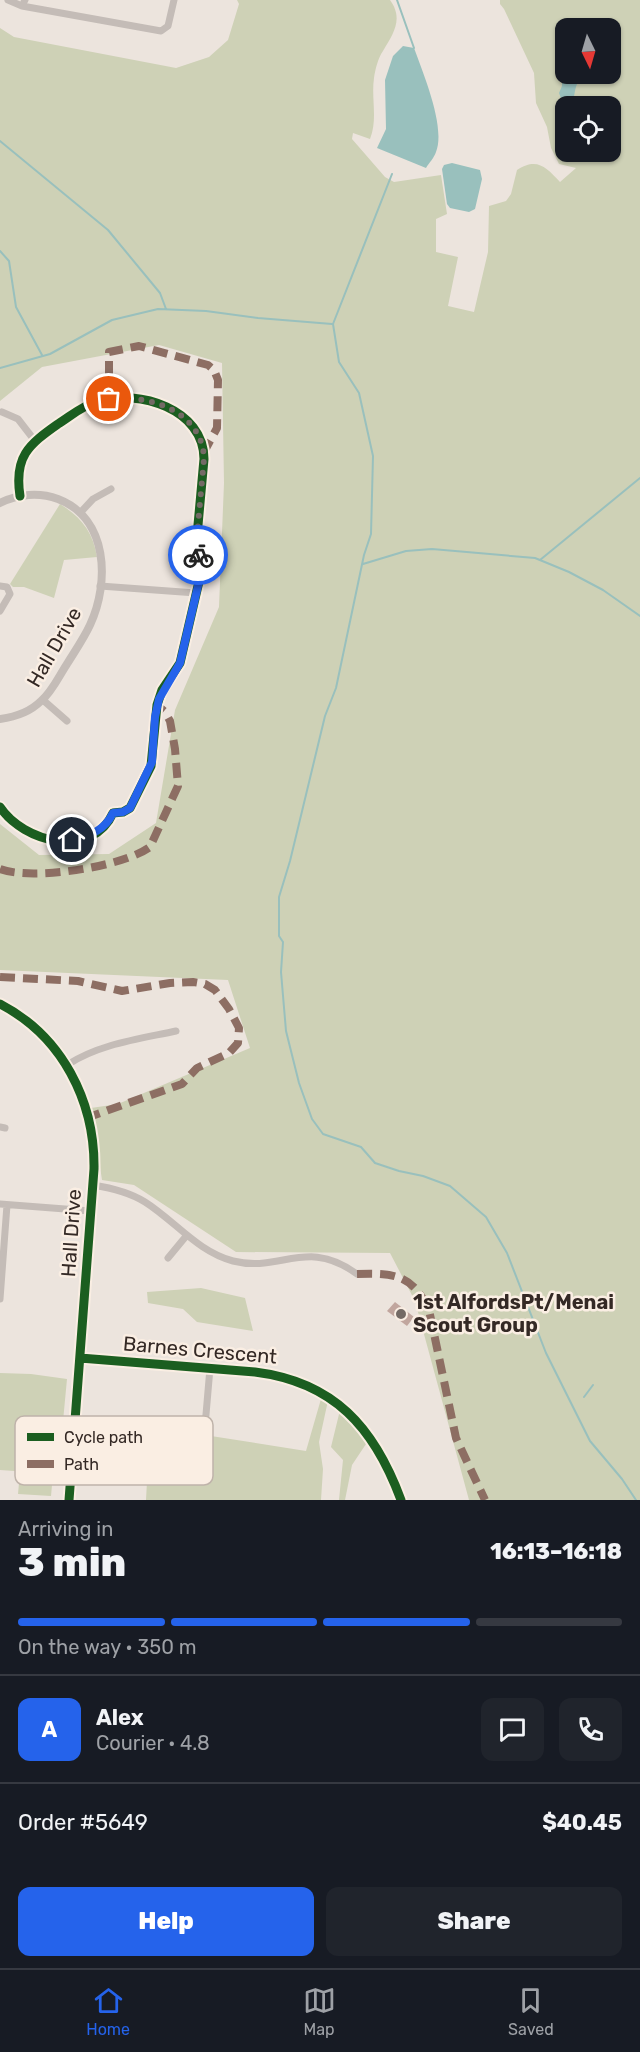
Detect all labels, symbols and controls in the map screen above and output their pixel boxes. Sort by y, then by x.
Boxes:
north arrow [555,18,621,84]
map controls [555,18,621,162]
button: locate [555,96,621,162]
pin [83,373,134,424]
icon: bag [92,382,125,415]
courier [168,525,228,585]
icon: bike [182,539,215,572]
street label: Hall Drive [22,603,86,691]
pin [46,814,97,865]
icon: home [55,823,88,856]
street label: Hall Drive [56,1188,86,1278]
place label: 1st AlfordsPt/Menai Scout Group [413,1290,614,1337]
marker: 1st AlfordsPt/Menai Scout Group [394,1307,408,1321]
street label: Barnes Crescent [122,1331,278,1369]
legend [15,1416,213,1485]
text: Cycle path [64,1428,143,1447]
text: Path [64,1455,99,1474]
text: Arriving in [18,1517,113,1541]
text: 16:13–16:18 [490,1538,622,1565]
text: 3 min [18,1540,126,1586]
text: On the way · 350 m [18,1635,197,1659]
button: chat [481,1698,544,1761]
button: phone [559,1698,622,1761]
text: Alex [96,1704,144,1731]
text: A [42,1716,57,1743]
text: Courier · 4.8 [96,1731,210,1755]
text: Order #5649 [18,1809,148,1836]
text: $40.45 [542,1809,622,1836]
button: Help [18,1887,314,1956]
button: Share [326,1887,622,1956]
tab: Home [86,1984,130,2039]
tab: Map [303,1984,336,2039]
tab: Saved [508,1984,554,2039]

